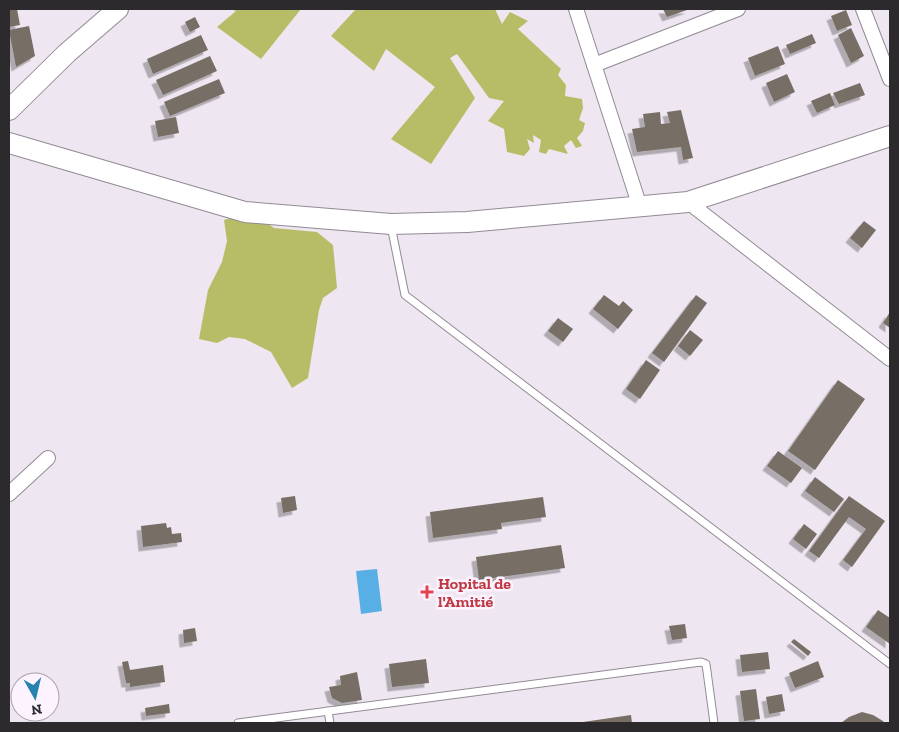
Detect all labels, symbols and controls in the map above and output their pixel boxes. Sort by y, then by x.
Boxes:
place label: Hopital de l'Amitié [438,574,511,611]
marker: Hopital de l'Amitié [420,585,434,599]
north arrow [10,672,60,722]
text: N [30,700,43,719]

